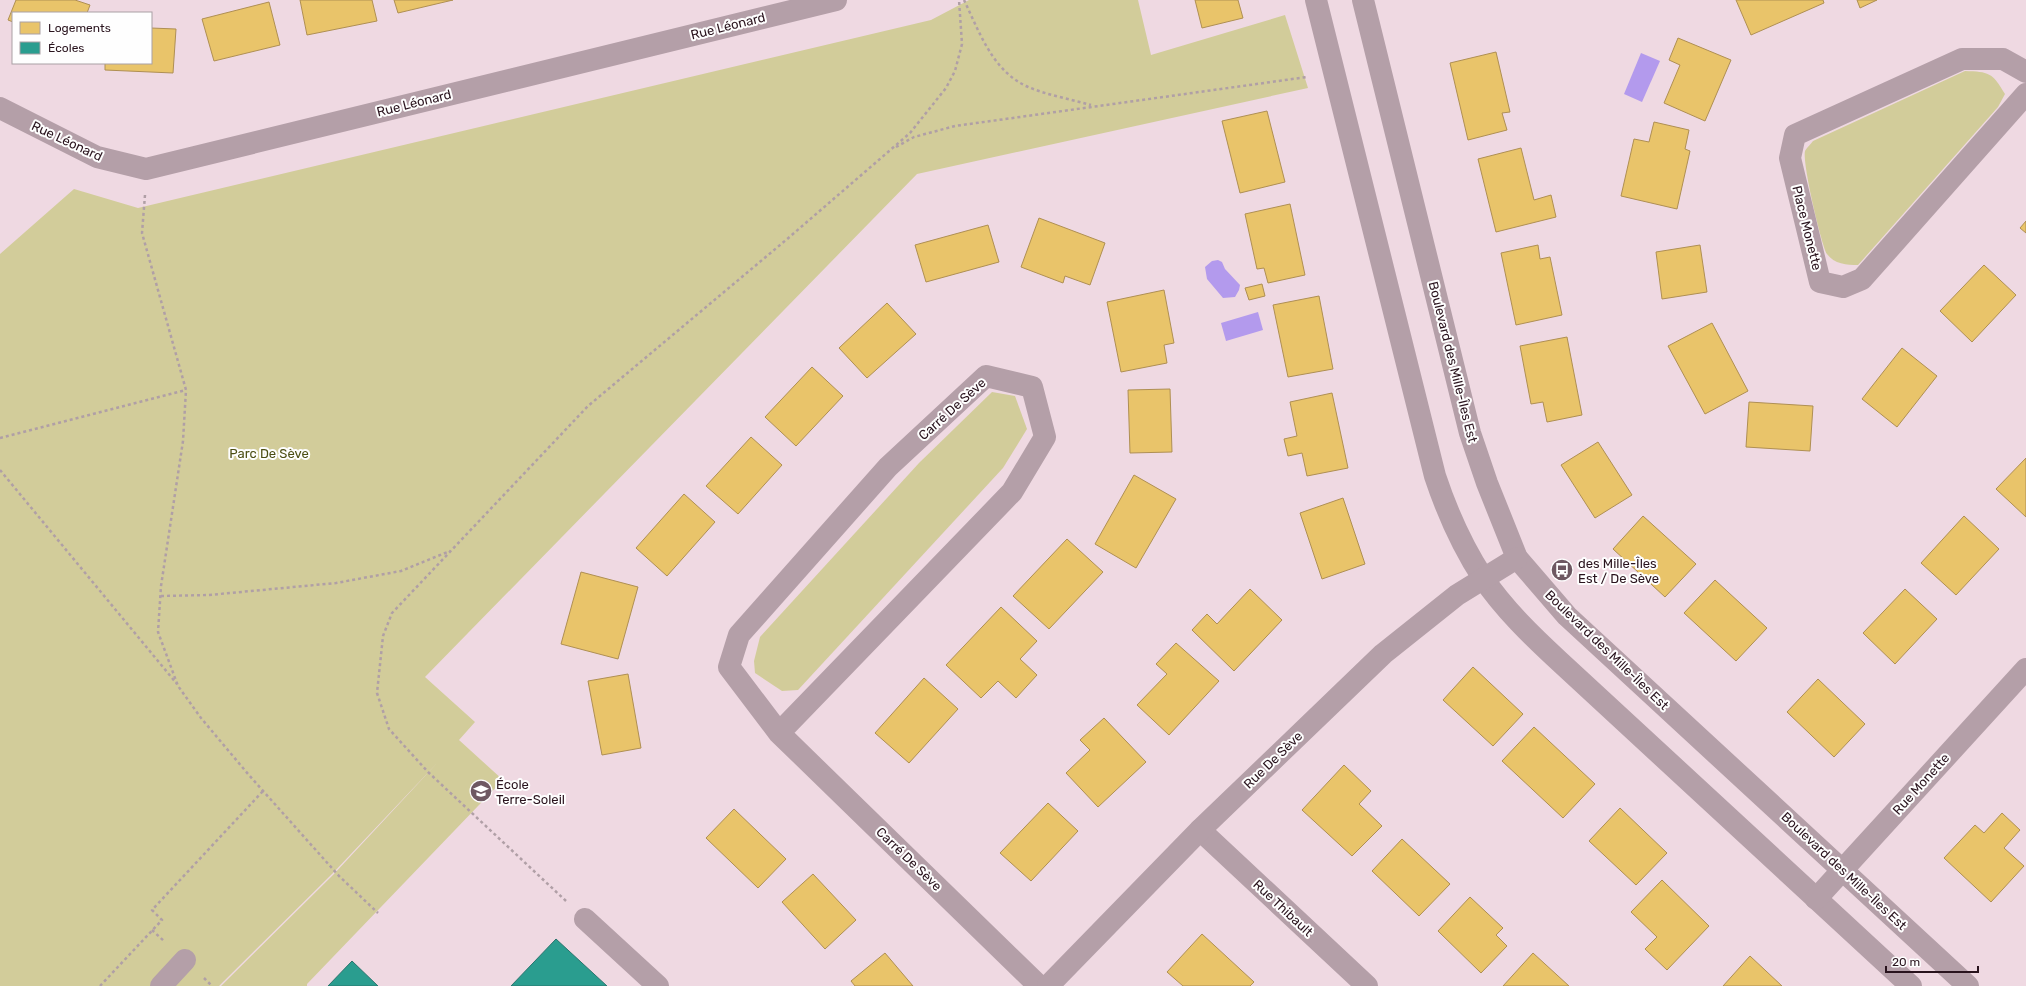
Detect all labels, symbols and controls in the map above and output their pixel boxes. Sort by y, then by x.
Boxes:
street label: Rue Léonard [689,9,767,43]
legend [12,12,152,64]
text: Logements [48,21,111,35]
text: Écoles [48,41,84,55]
street label: Rue Léonard [375,86,453,120]
street label: Rue Léonard [29,118,105,164]
street label: Place Monette [1789,184,1825,272]
street label: Boulevard des Mille-Îles Est [1426,280,1480,444]
street label: Carré De Sève [915,375,989,443]
park label: Parc De Sève [229,446,309,461]
place label: des Mille-Îles Est / De Sève [1578,556,1659,586]
bus stop icon: des Mille-Îles Est / De Sève [1549,557,1575,583]
street label: Boulevard des Mille-Îles Est [1542,587,1672,713]
street label: Rue De Sève [1241,728,1305,792]
street label: Rue Monette [1890,750,1952,818]
place label: École Terre-Soleil [496,777,565,807]
school or university icon: École Terre-Soleil [468,778,494,804]
street label: Boulevard des Mille-Îles Est [1778,809,1910,933]
street label: Carré De Sève [873,824,945,894]
street label: Rue Thibault [1250,877,1316,939]
scale bar [1886,948,1978,974]
text: 20 m [1892,955,1920,969]

